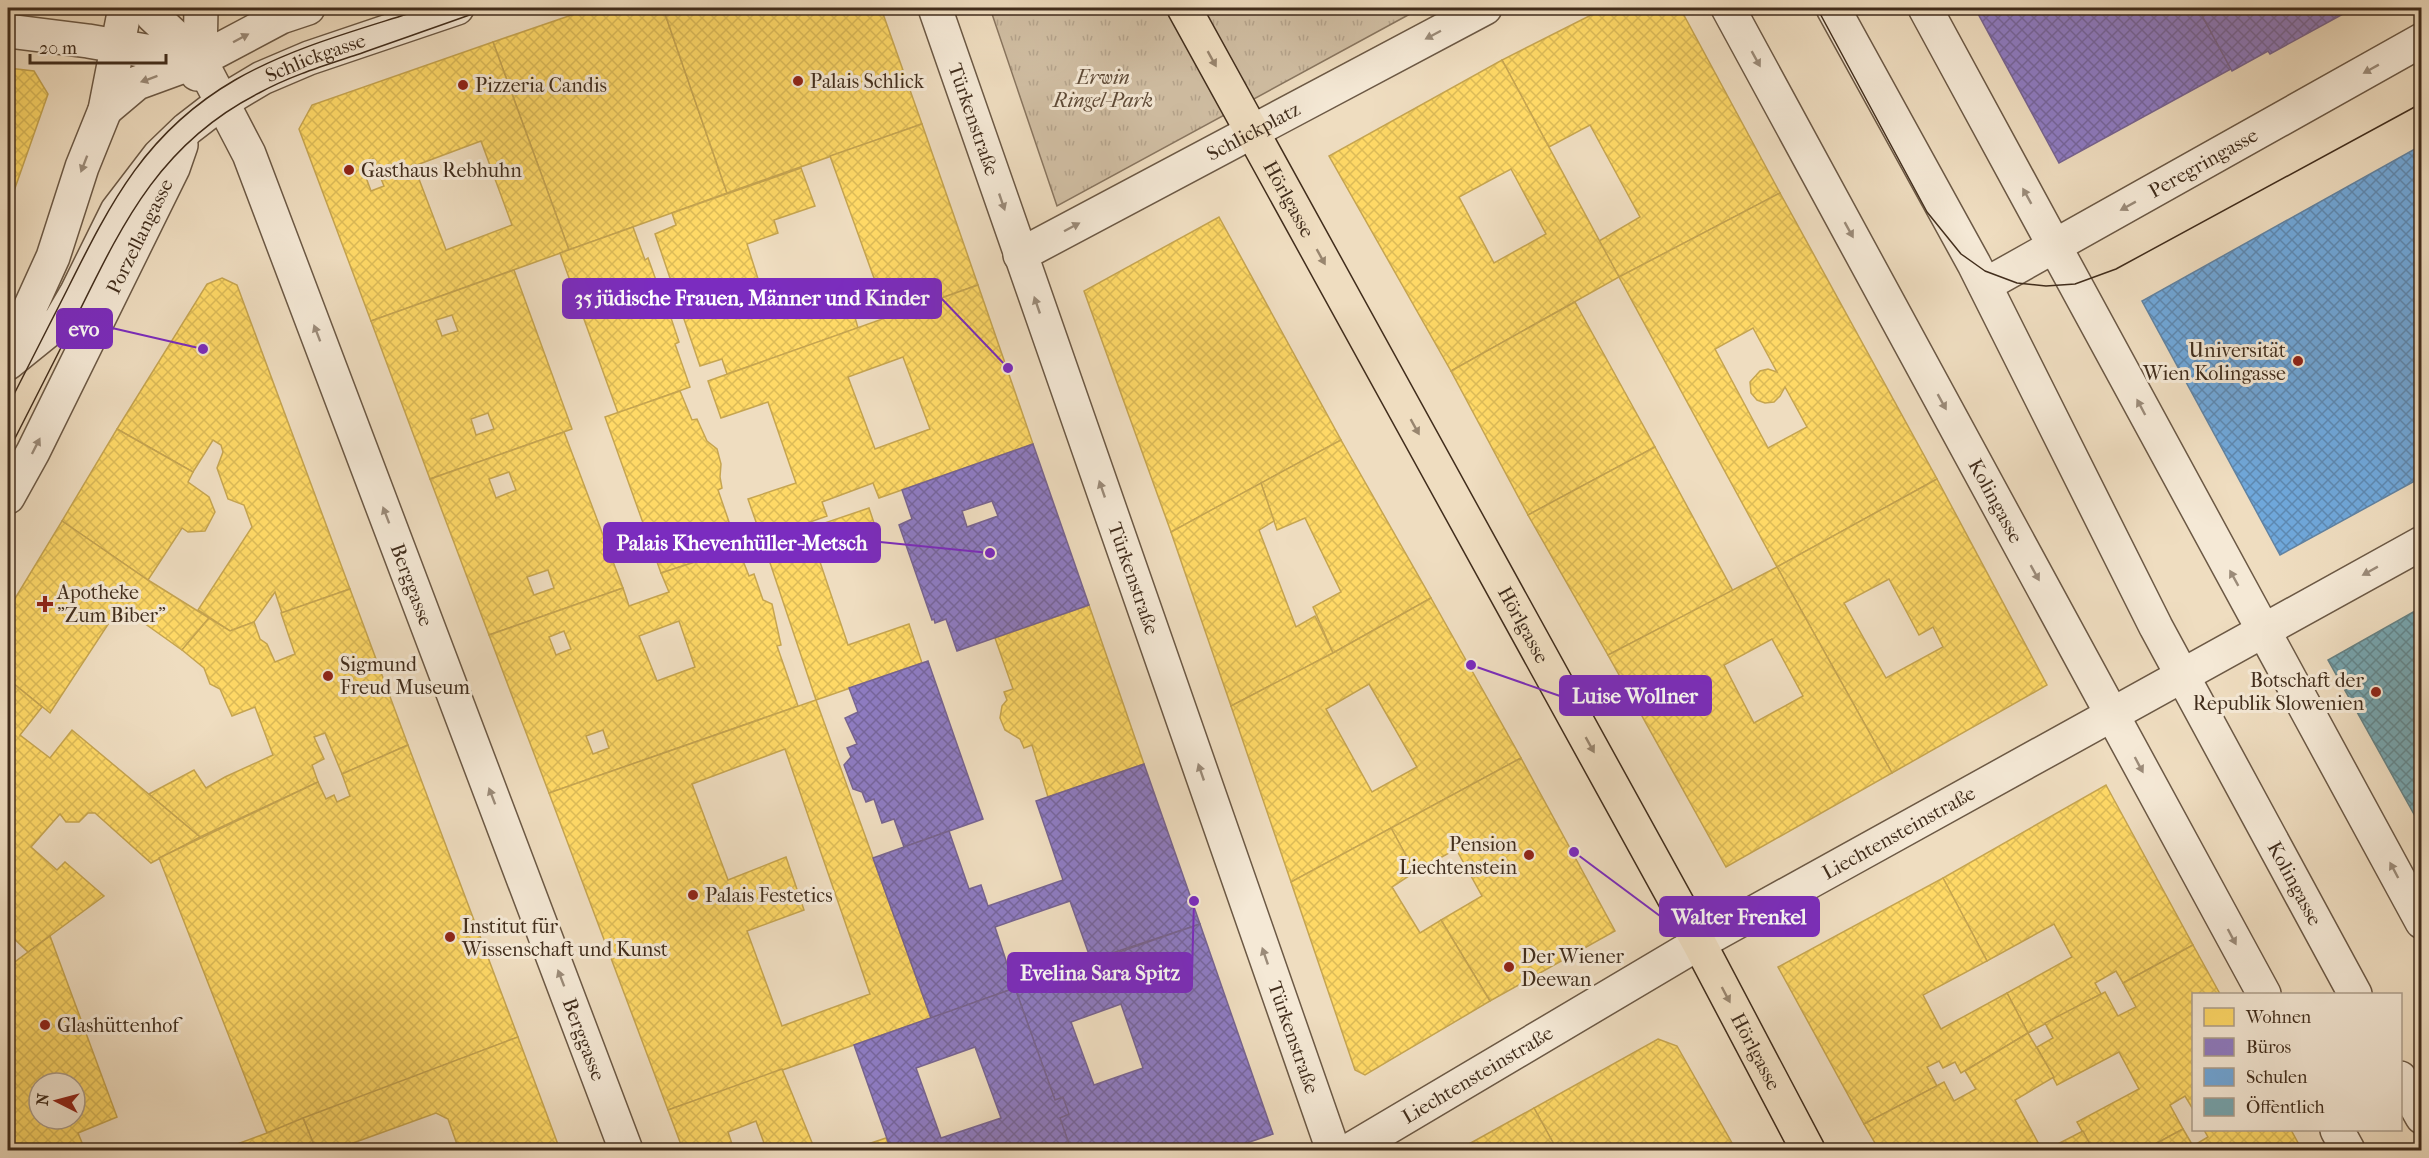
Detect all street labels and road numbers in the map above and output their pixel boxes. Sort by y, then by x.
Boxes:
street label: Schlickgasse [262,28,368,87]
street label: Türkenstraße [944,60,1004,179]
street label: Schlickplatz [1203,97,1304,165]
street label: Peregringasse [2145,123,2262,202]
street label: Hörlgasse [1259,157,1320,241]
street label: Porzellangasse [101,175,177,298]
street label: Kolingasse [1964,455,2028,547]
street label: Türkenstraße [1104,519,1164,638]
street label: Berggasse [386,540,438,630]
street label: Hörlgasse [1493,582,1554,667]
street label: Liechtensteinstraße [1818,781,1979,884]
street label: Kolingasse [2263,838,2327,929]
street label: Türkenstraße [1264,978,1324,1097]
street label: Berggasse [558,995,610,1084]
street label: Hörlgasse [1726,1009,1786,1094]
street label: Liechtensteinstraße [1398,1021,1557,1128]

